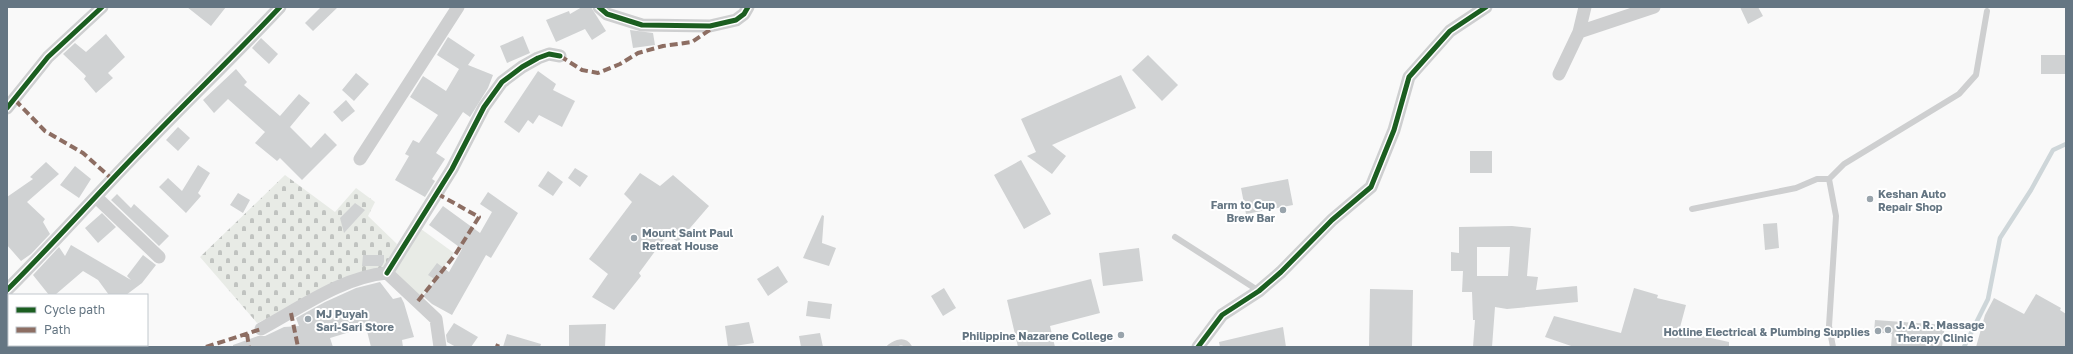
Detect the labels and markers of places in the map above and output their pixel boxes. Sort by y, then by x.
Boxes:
place label: Keshan Auto Repair Shop [1878,187,1946,213]
marker: Keshan Auto Repair Shop [1865,194,1875,204]
place label: Farm to Cup Brew Bar [1211,198,1276,224]
marker: Farm to Cup Brew Bar [1278,205,1288,215]
place label: Mount Saint Paul Retreat House [642,226,733,252]
marker: Mount Saint Paul Retreat House [629,233,639,243]
place label: MJ Puyah Sari-Sari Store [316,307,394,333]
marker: MJ Puyah Sari-Sari Store [303,314,313,324]
place label: J. A. R. Massage Therapy Clinic [1896,318,1985,344]
place label: Hotline Electrical & Plumbing Supplies [1663,325,1870,338]
marker: J. A. R. Massage Therapy Clinic [1883,325,1893,335]
marker: Hotline Electrical & Plumbing Supplies [1873,326,1883,336]
place label: Philippine Nazarene College [962,329,1114,342]
marker: Philippine Nazarene College [1116,330,1126,340]

